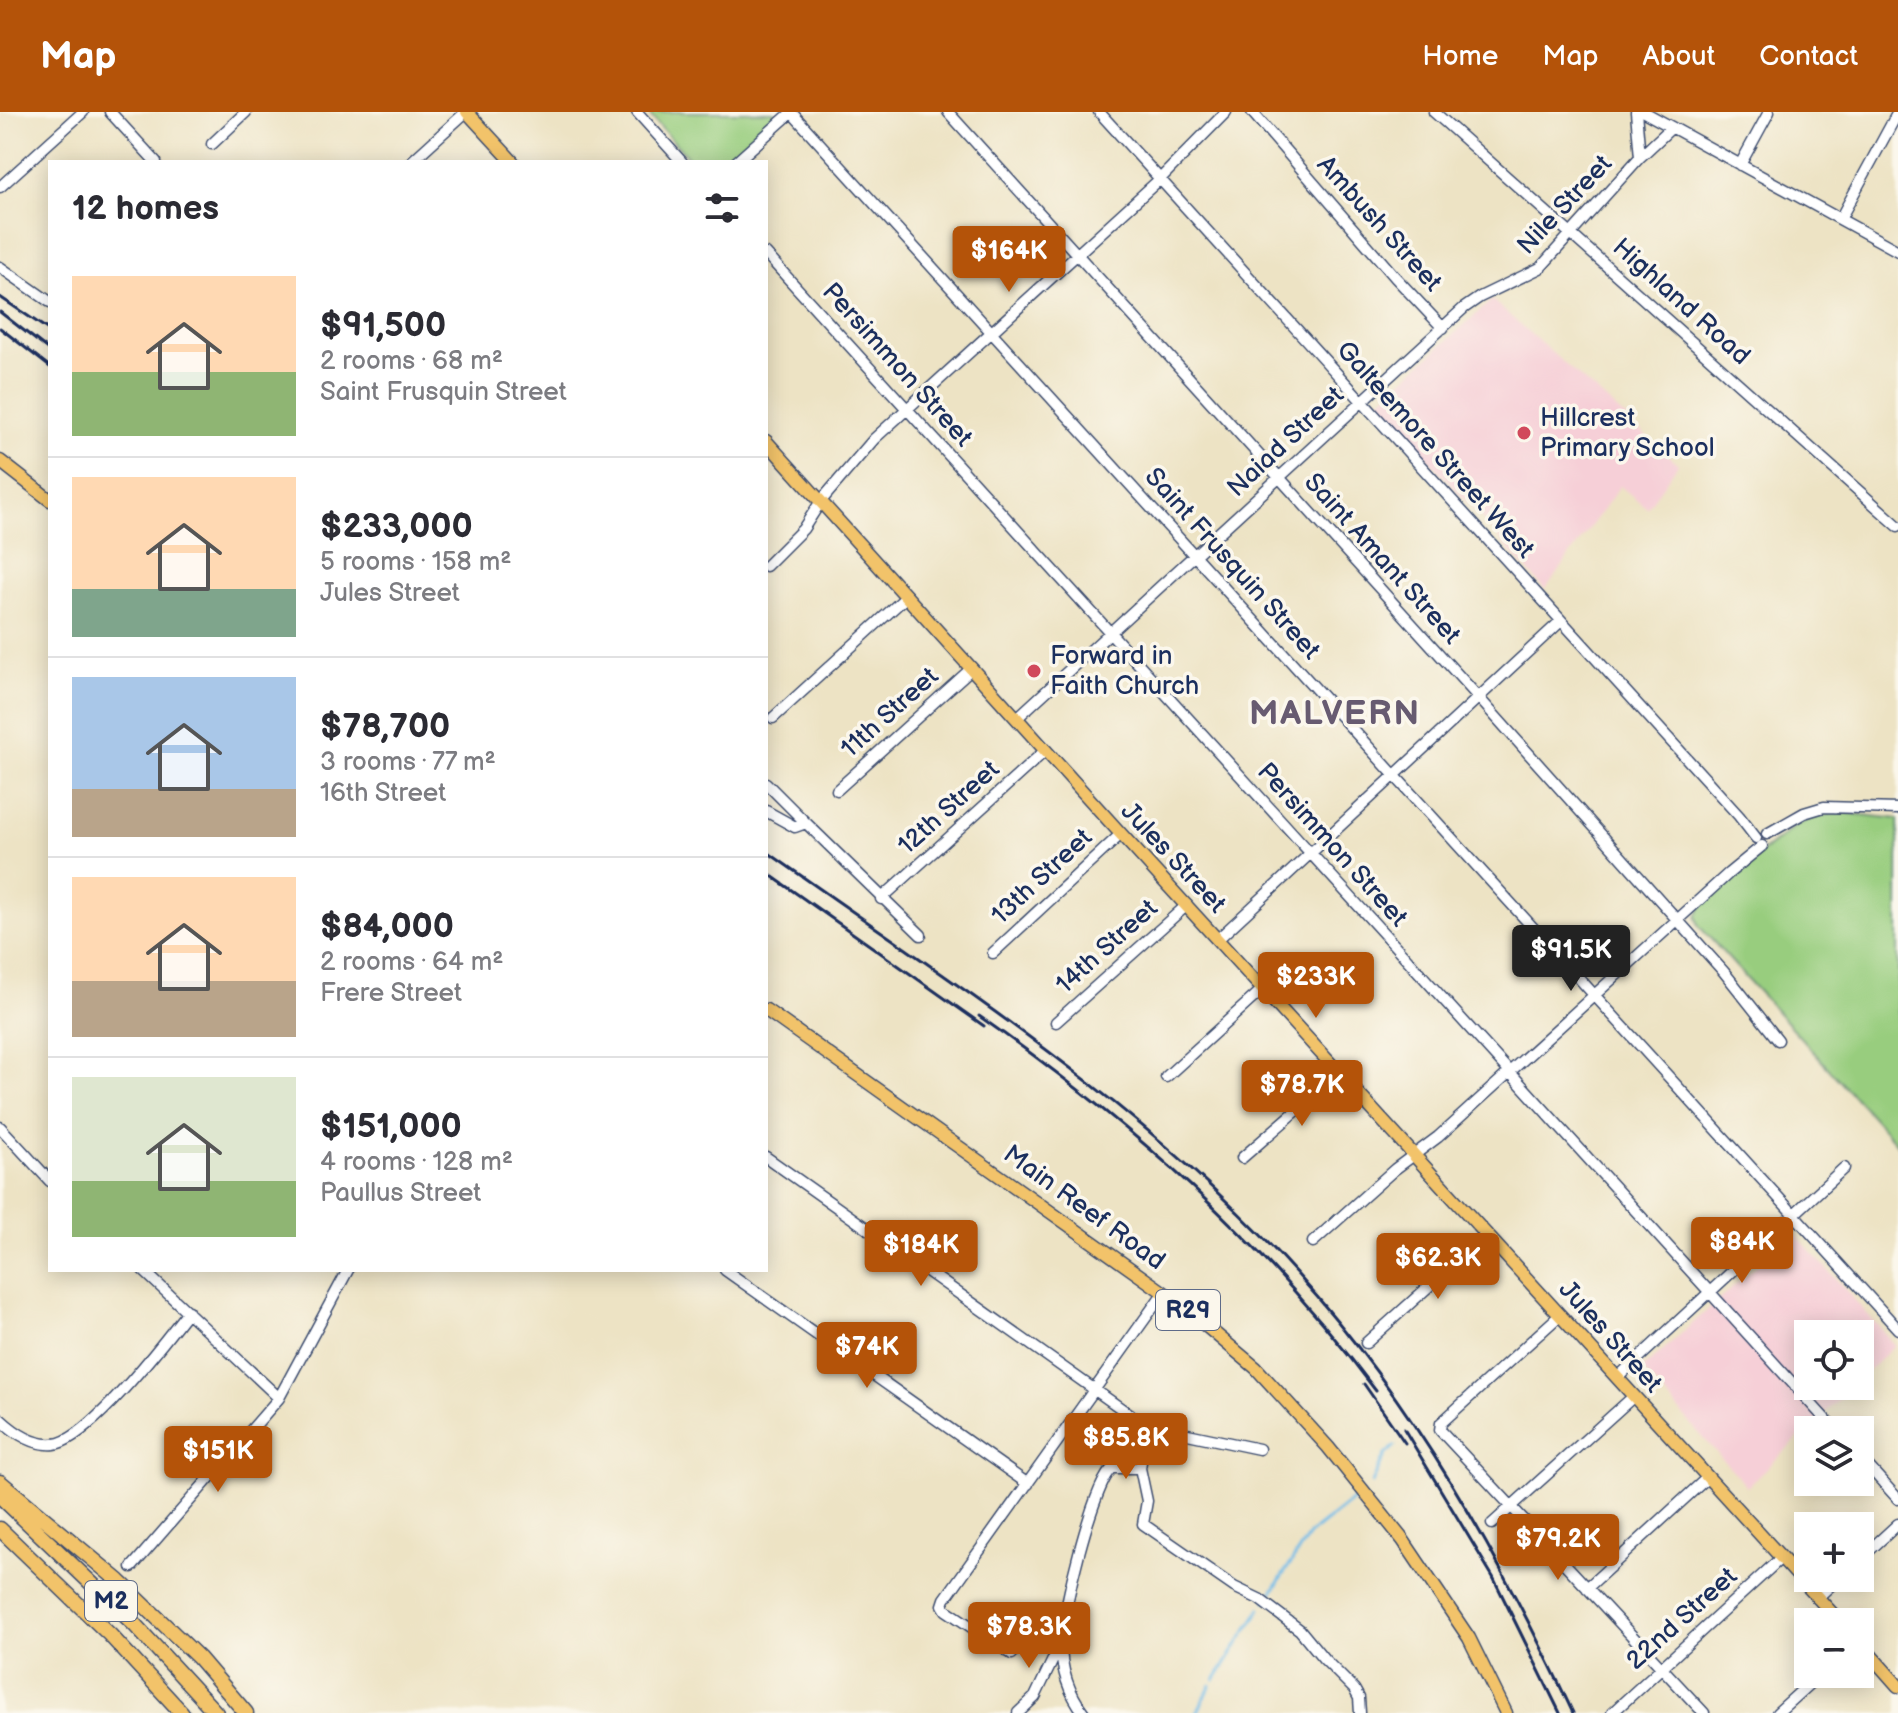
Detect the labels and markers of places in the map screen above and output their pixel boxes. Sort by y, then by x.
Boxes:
pin: $164K [953,226,1065,294]
place label: Hillcrest Primary School [1540,403,1715,464]
marker: Hillcrest Primary School [1515,424,1533,442]
place label: Forward in Faith Church [1050,641,1199,702]
marker: Forward in Faith Church [1025,662,1043,680]
pin: $91.5K [1506,925,1636,993]
pin: $233K [1260,952,1372,1020]
pin: $78.7K [1237,1060,1367,1128]
pin: $84K [1695,1217,1789,1285]
pin: $184K [865,1220,977,1288]
pin: $62.3K [1373,1233,1503,1301]
pin: $74K [820,1322,914,1390]
pin: $85.8K [1061,1413,1191,1481]
pin: $151K [162,1426,274,1494]
pin: $79.2K [1493,1514,1623,1582]
pin: $78.3K [964,1602,1094,1670]

